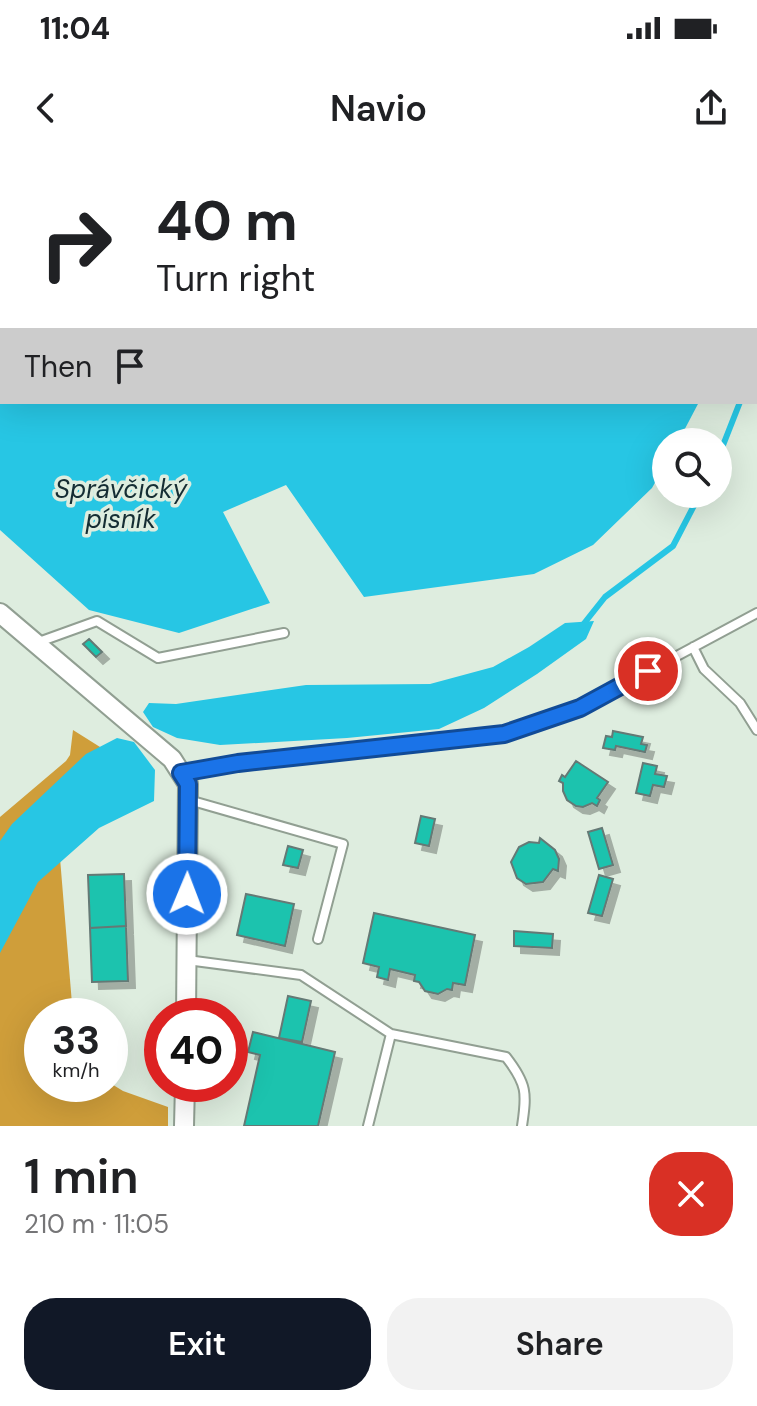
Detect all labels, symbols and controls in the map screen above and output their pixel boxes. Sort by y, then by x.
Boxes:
text: 11:04 [40,9,110,48]
text: Navio [330,85,427,132]
icon: back [24,86,68,130]
icon: share [689,86,733,130]
text: 40 m [156,184,298,257]
icon: right [24,192,128,296]
text: Turn right [156,255,315,302]
icon: arrive [108,344,152,388]
text: Then [24,347,92,386]
map controls [652,428,732,508]
button: search [652,428,732,508]
water label: Správčický písník [55,472,189,536]
pin [614,637,682,705]
icon: arrive [626,649,670,693]
position arrow [145,852,229,936]
speed limit sign: 40 [144,998,248,1102]
text: 33 [52,1014,100,1066]
text: km/h [52,1057,100,1083]
text: 1 min [24,1145,139,1208]
button: close [649,1152,733,1236]
text: 210 m · 11:05 [24,1207,169,1241]
button: Exit [24,1298,371,1390]
button: Share [387,1298,733,1390]

